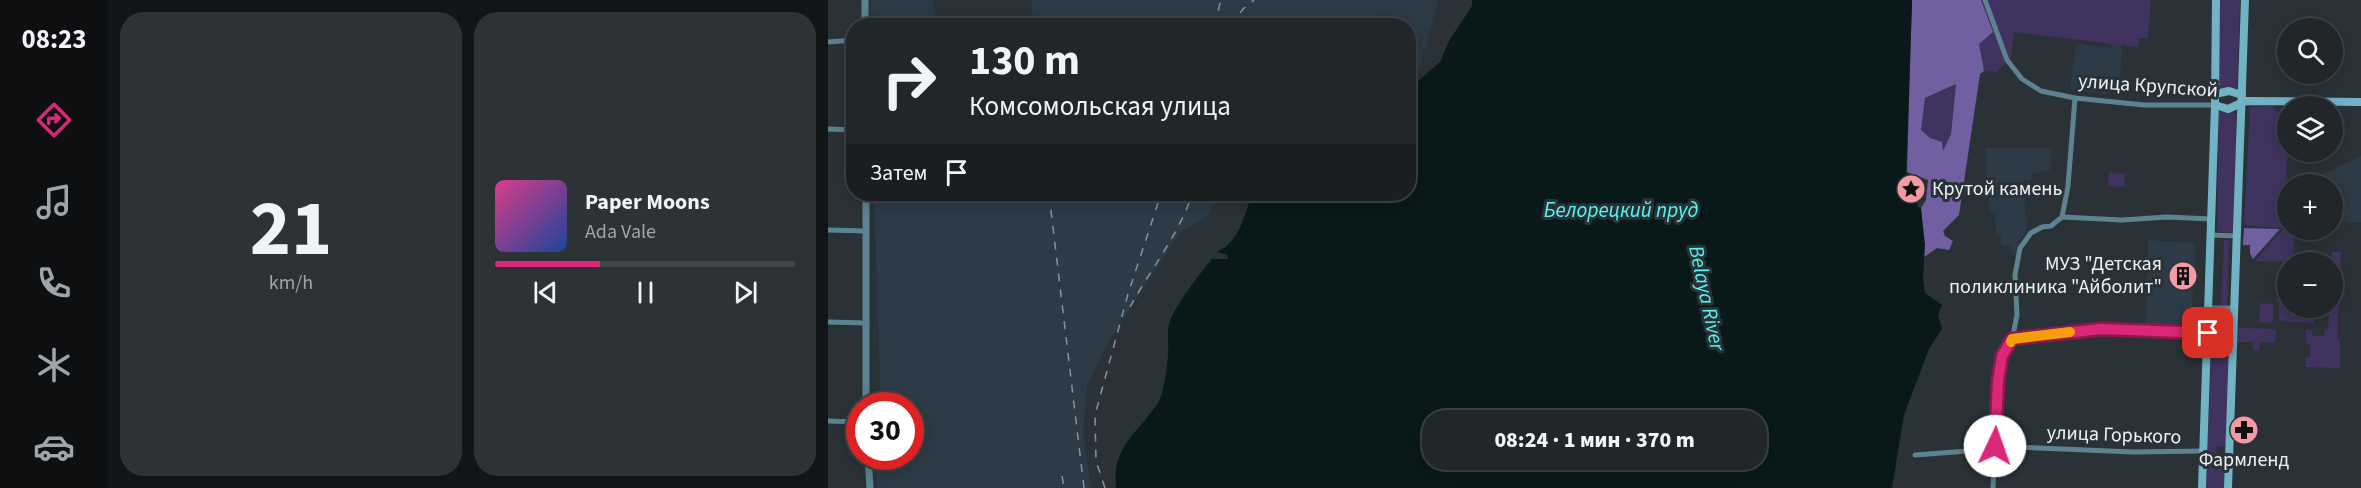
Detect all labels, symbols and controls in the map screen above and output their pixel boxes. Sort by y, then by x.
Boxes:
map controls [2277,18,2343,318]
button: search [2277,18,2343,84]
text: 08:23 [21,20,87,59]
text: 130 m [969,31,1080,91]
icon: right [870,42,948,120]
street label: улица Крупской [2077,67,2219,105]
text: Комсомольская улица [969,87,1231,126]
button: layers [2277,96,2343,162]
icon: directions [33,99,75,141]
icon: arrive [940,156,973,189]
text: Затем [870,157,928,189]
place icon: Крутой камень [1895,173,1927,205]
text: 21 [250,174,332,285]
button: + [2277,174,2343,240]
place label: Крутой камень [1932,175,2062,203]
icon: music [33,181,75,223]
text: Paper Moons [585,186,710,218]
water label: Белорецкий пруд [1544,195,1698,225]
text: Ada Vale [585,218,656,246]
water label: Belaya River [1681,243,1733,354]
place label: МУЗ "Детская поликлиника "Айболит" [1949,250,2162,301]
button: − [2277,252,2343,318]
building icon: МУЗ "Детская поликлиника "Айболит" [2167,260,2199,292]
icon: phone [33,262,75,304]
text: km/h [269,269,313,297]
icon: previous [529,276,562,309]
icon: pause [629,276,662,309]
icon: next [729,276,762,309]
pin [2182,307,2233,358]
icon: arrive [2191,316,2224,349]
icon: climate [33,344,75,386]
speed limit sign: 30 [846,392,924,470]
position arrow [1963,414,2027,478]
pharmacy icon: Фармленд [2228,414,2260,446]
street label: улица Горького [2046,419,2182,451]
text: 08:24 · 1 мин · 370 m [1494,424,1695,456]
icon: car [33,426,75,468]
place label: Фармленд [2199,446,2290,474]

